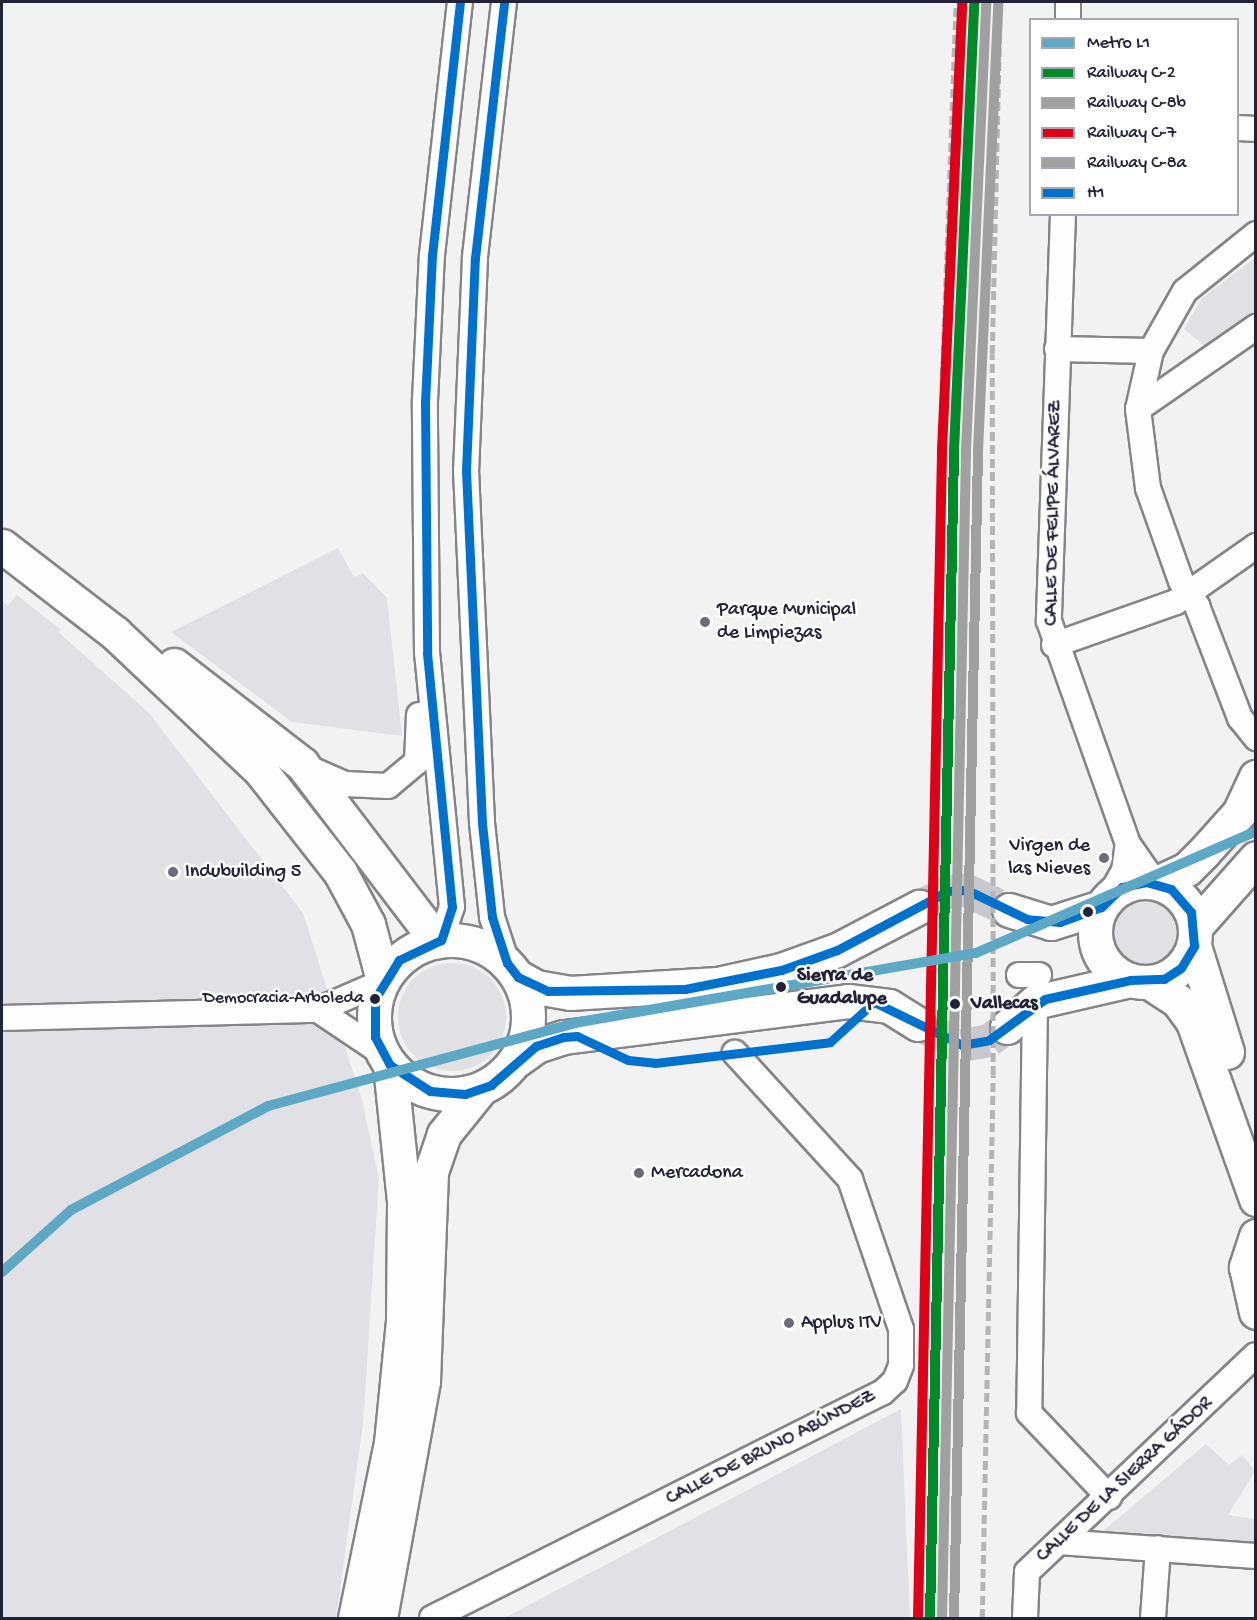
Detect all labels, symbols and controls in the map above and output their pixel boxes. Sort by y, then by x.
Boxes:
legend [1029,18,1239,216]
text: Metro L1 [1087,33,1150,54]
text: Railway C-2 [1087,63,1176,84]
text: Railway C-8b [1087,93,1186,114]
text: Railway C-7 [1087,123,1176,144]
text: Railway C-8a [1087,153,1187,174]
text: H1 [1087,183,1105,204]
street label: CALLE DE FELIPE ÁLVAREZ [1040,400,1068,626]
place label: Parque Municipal de Limpiezas [717,598,856,645]
marker: Parque Municipal de Limpiezas [698,615,712,629]
place label: Virgen de las Nieves [1008,834,1090,881]
marker: Virgen de las Nieves [1095,849,1113,867]
place label: Indubuilding 5 [185,860,301,884]
marker: Indubuilding 5 [166,865,180,879]
unlabelled marker [1082,906,1094,918]
place label: Sierra de Guadalupe [797,964,887,1011]
marker: Sierra de Guadalupe [770,976,792,998]
place label: Democracia-Arboleda [203,988,364,1010]
place label: Vallecas [971,992,1038,1016]
marker: Democracia-Arboleda [369,993,381,1005]
marker: Vallecas [944,993,966,1015]
place label: Mercadona [651,1161,743,1185]
marker: Mercadona [632,1166,646,1180]
place label: Applus ITV [801,1311,882,1335]
marker: Applus ITV [782,1316,796,1330]
street label: CALLE DE BRUNO ABÚNDEZ [662,1385,880,1511]
street label: CALLE DE LA SIERRA GÁDOR [1032,1392,1218,1568]

